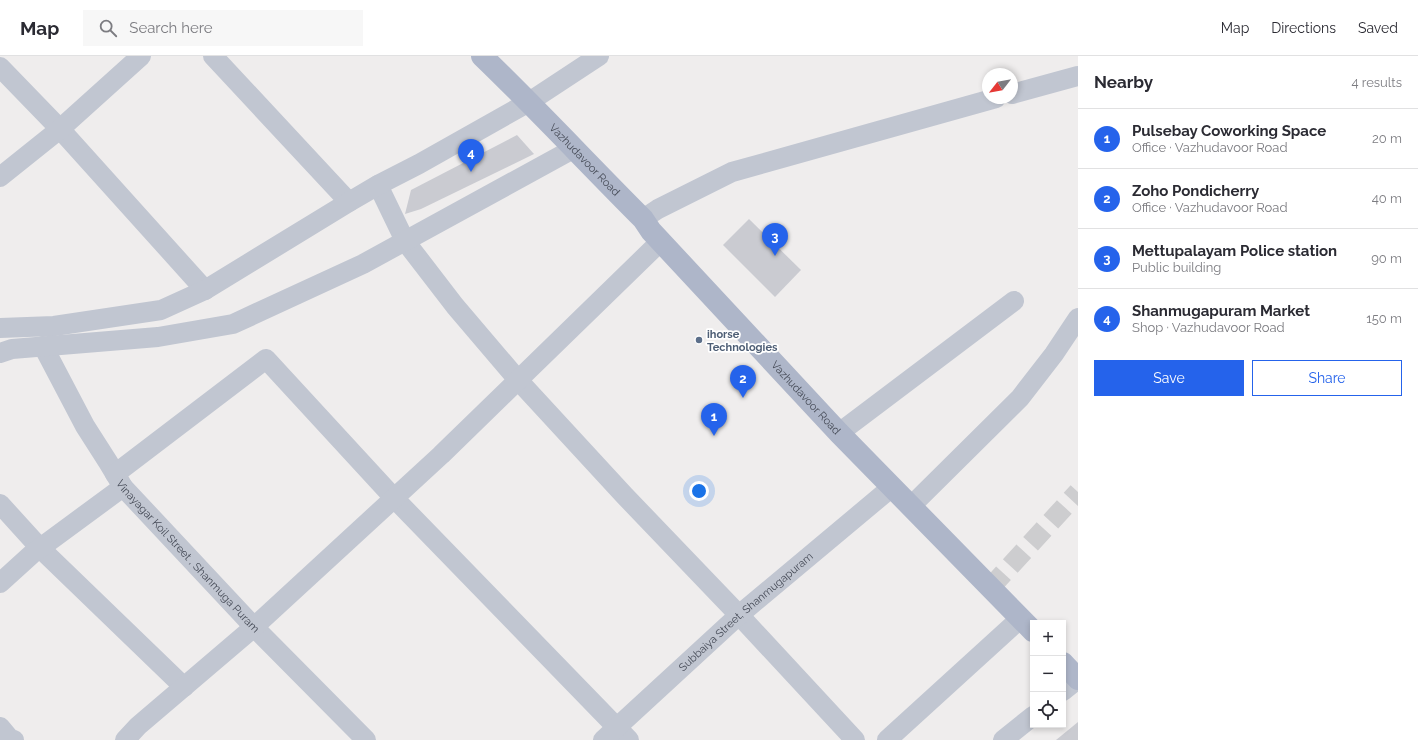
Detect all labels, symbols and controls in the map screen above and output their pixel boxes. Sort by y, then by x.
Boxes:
search box [83,10,363,46]
text: Map [20,17,59,39]
icon: search [97,17,119,39]
text: Search here [129,19,213,37]
text: Map [1221,20,1249,36]
text: Directions [1271,20,1336,36]
text: Saved [1358,20,1398,36]
north arrow [982,68,1018,104]
text: Nearby [1094,72,1153,92]
text: 4 results [1351,75,1402,90]
street label: Vazhudavoor Road [547,121,623,199]
text: Pulsebay Coworking Space [1132,122,1326,140]
text: 1 [1104,131,1110,146]
text: 20 m [1372,131,1402,146]
pin: 4 [458,139,484,172]
text: Office · Vazhudavoor Road [1132,140,1287,155]
text: Zoho Pondicherry [1132,182,1259,200]
text: 2 [1103,191,1111,206]
text: 40 m [1372,191,1402,206]
text: Office · Vazhudavoor Road [1132,200,1287,215]
pin: 3 [762,223,788,256]
text: Mettupalayam Police station [1132,242,1337,260]
text: 3 [1103,251,1111,266]
text: 90 m [1371,251,1402,266]
text: Public building [1132,260,1221,275]
text: Shanmugapuram Market [1132,302,1310,320]
text: 4 [1103,311,1111,326]
text: 150 m [1366,311,1402,326]
text: Shop · Vazhudavoor Road [1132,320,1285,335]
place label: ihorse Technologies [707,328,778,354]
marker: ihorse Technologies [694,335,704,345]
street label: Vazhudavoor Road [769,358,843,437]
button: Save [1094,360,1244,396]
button: Share [1252,360,1402,396]
pin: 2 [730,365,756,398]
pin: 1 [701,403,727,436]
street label: Vinayagar Koil Street , Shanmuga Puram [114,477,262,635]
your location [689,481,709,501]
street label: Subbaiya Street, Shanmugapuram [676,550,815,674]
map controls [1030,620,1066,728]
button: + [1030,620,1066,656]
button: − [1030,656,1066,692]
button: locate [1030,692,1066,728]

